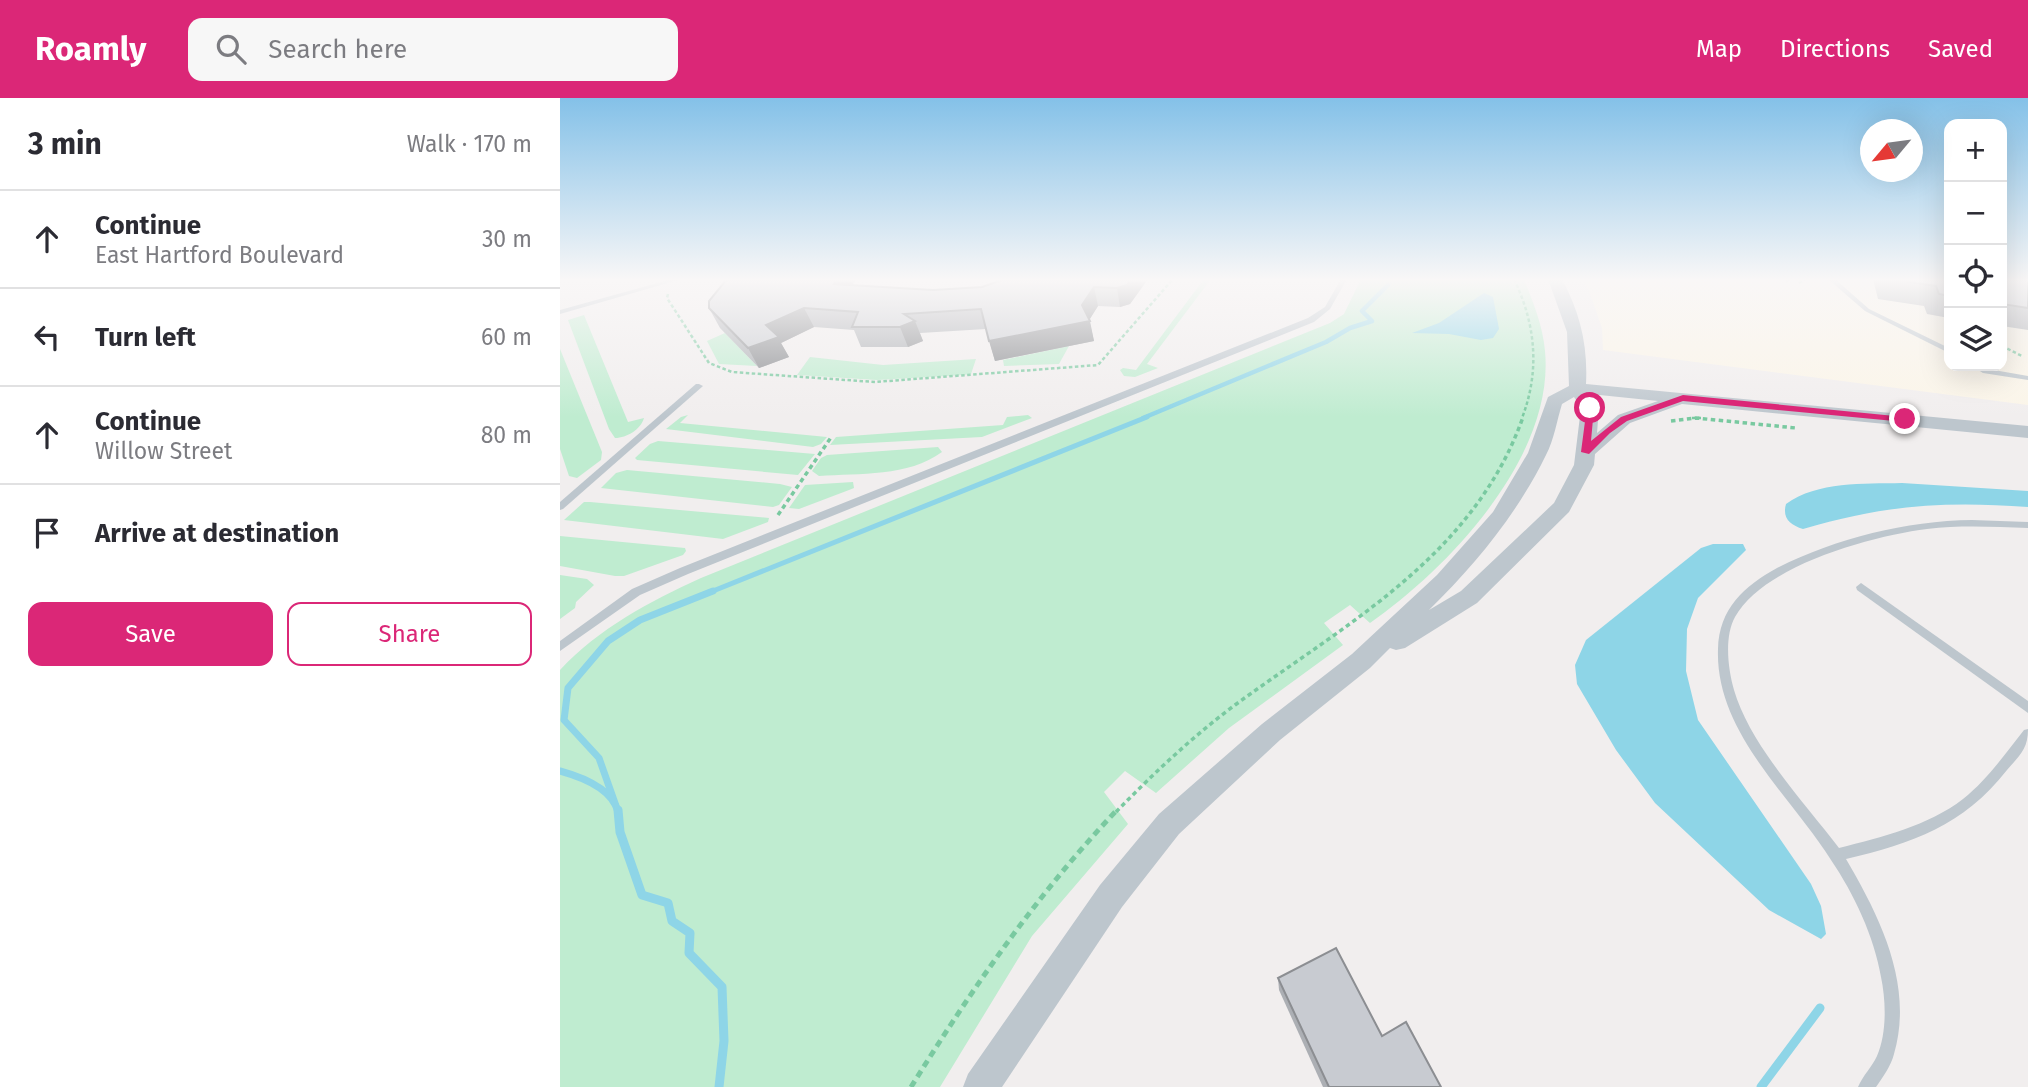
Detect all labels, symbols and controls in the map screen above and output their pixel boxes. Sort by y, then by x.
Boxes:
search box [188,18,678,81]
text: Roamly [35,29,146,69]
icon: search [212,30,250,68]
text: Search here [268,34,407,65]
text: Map [1696,35,1742,63]
text: Directions [1780,35,1890,63]
text: Saved [1928,35,1993,63]
north arrow [1860,119,1923,182]
map controls [1944,119,2007,371]
button: + [1944,119,2007,182]
text: 3 min [28,126,102,162]
text: Walk · 170 m [407,130,532,158]
button: − [1944,182,2007,245]
text: Continue [95,210,201,241]
icon: ahead [28,220,66,258]
text: 30 m [482,225,532,253]
text: East Hartford Boulevard [95,241,344,269]
button: locate [1944,245,2007,308]
button: layers [1944,308,2007,371]
icon: left [28,318,66,356]
text: Turn left [95,322,196,353]
text: 60 m [481,323,532,351]
route start [1574,392,1605,423]
route end [1889,403,1920,434]
text: Continue [95,406,201,437]
icon: ahead [28,416,66,454]
text: 80 m [481,421,532,449]
text: Willow Street [95,437,232,465]
icon: arrive [28,514,66,552]
text: Arrive at destination [95,518,339,549]
button: Save [28,602,273,666]
button: Share [287,602,532,666]

